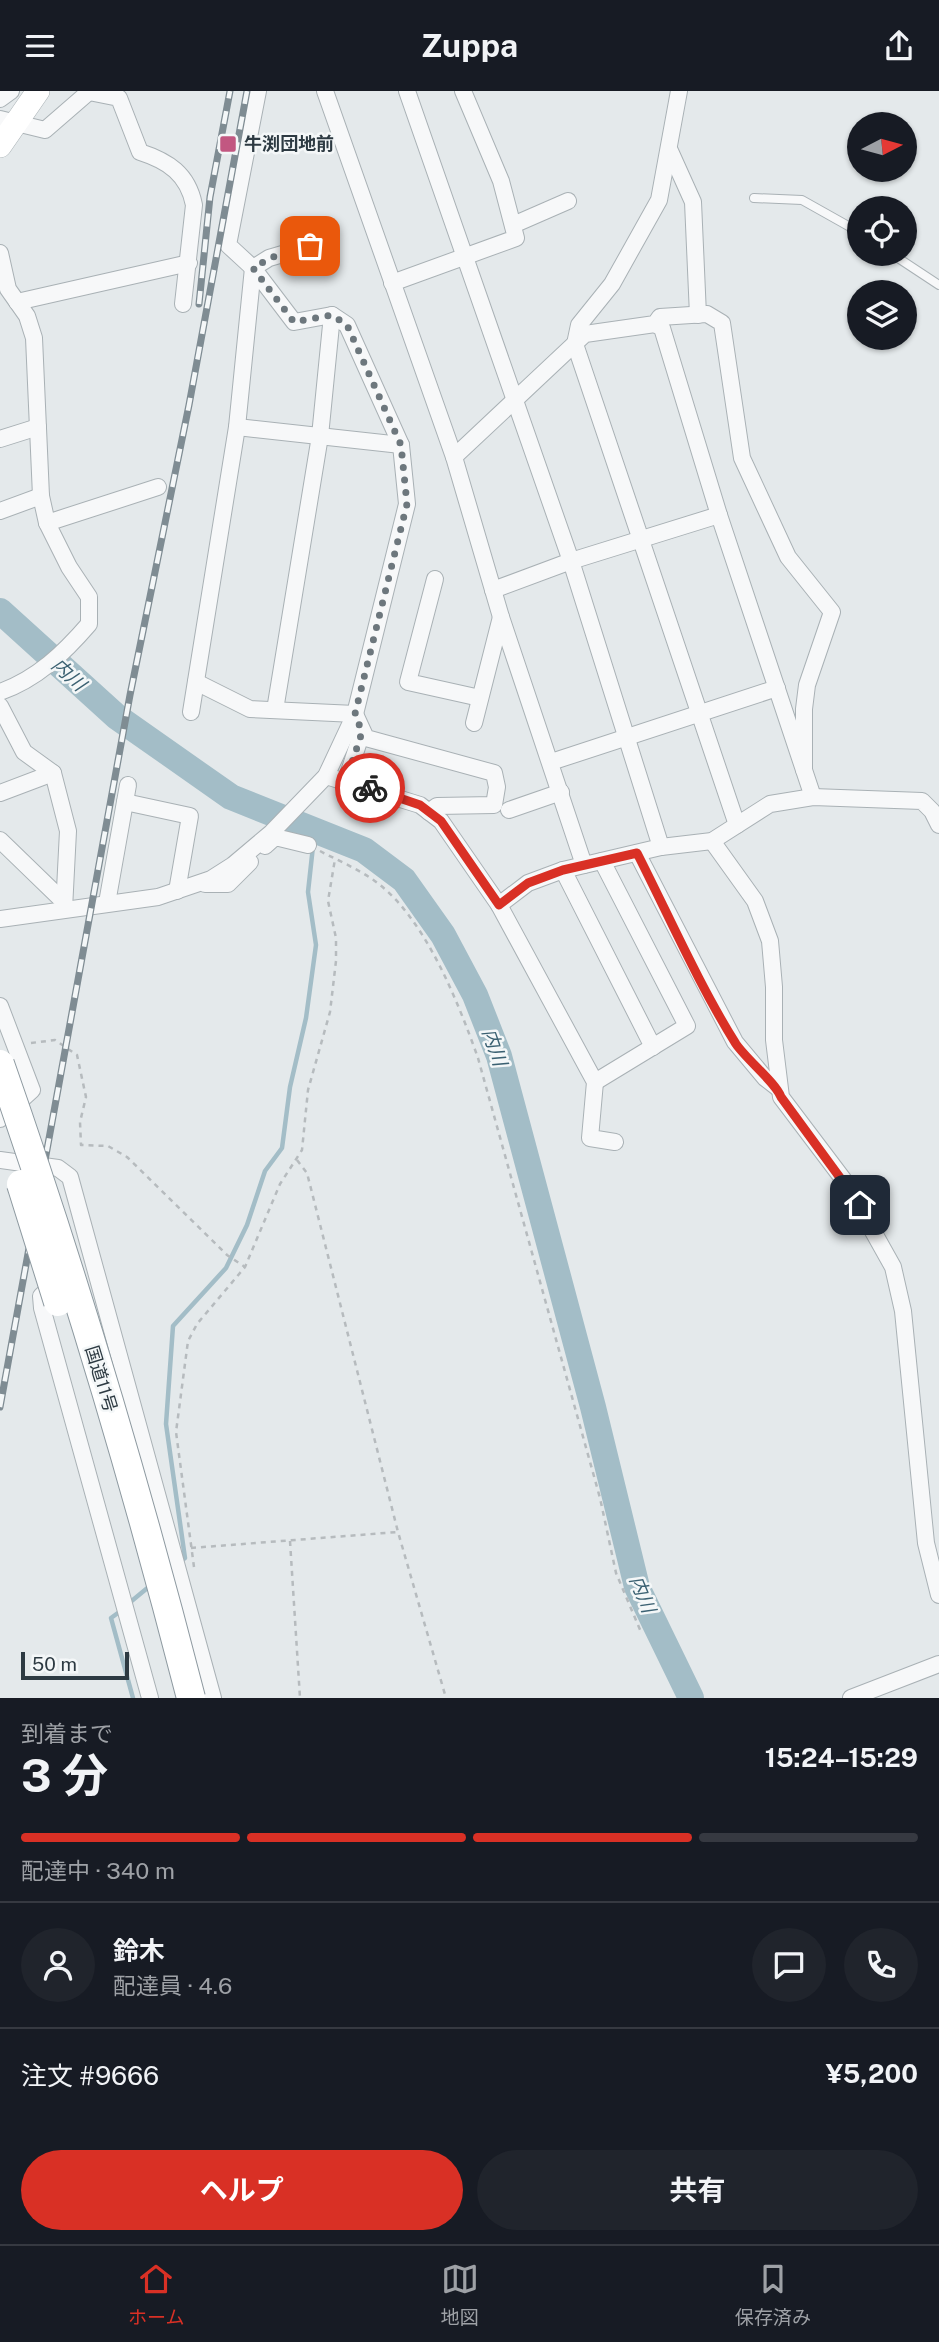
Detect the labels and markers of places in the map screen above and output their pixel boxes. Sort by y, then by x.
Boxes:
place label: 牛渕団地前 [244,133,334,154]
marker: 牛渕団地前 [218,134,238,154]
pin [280,216,340,276]
pin [830,1175,890,1235]

